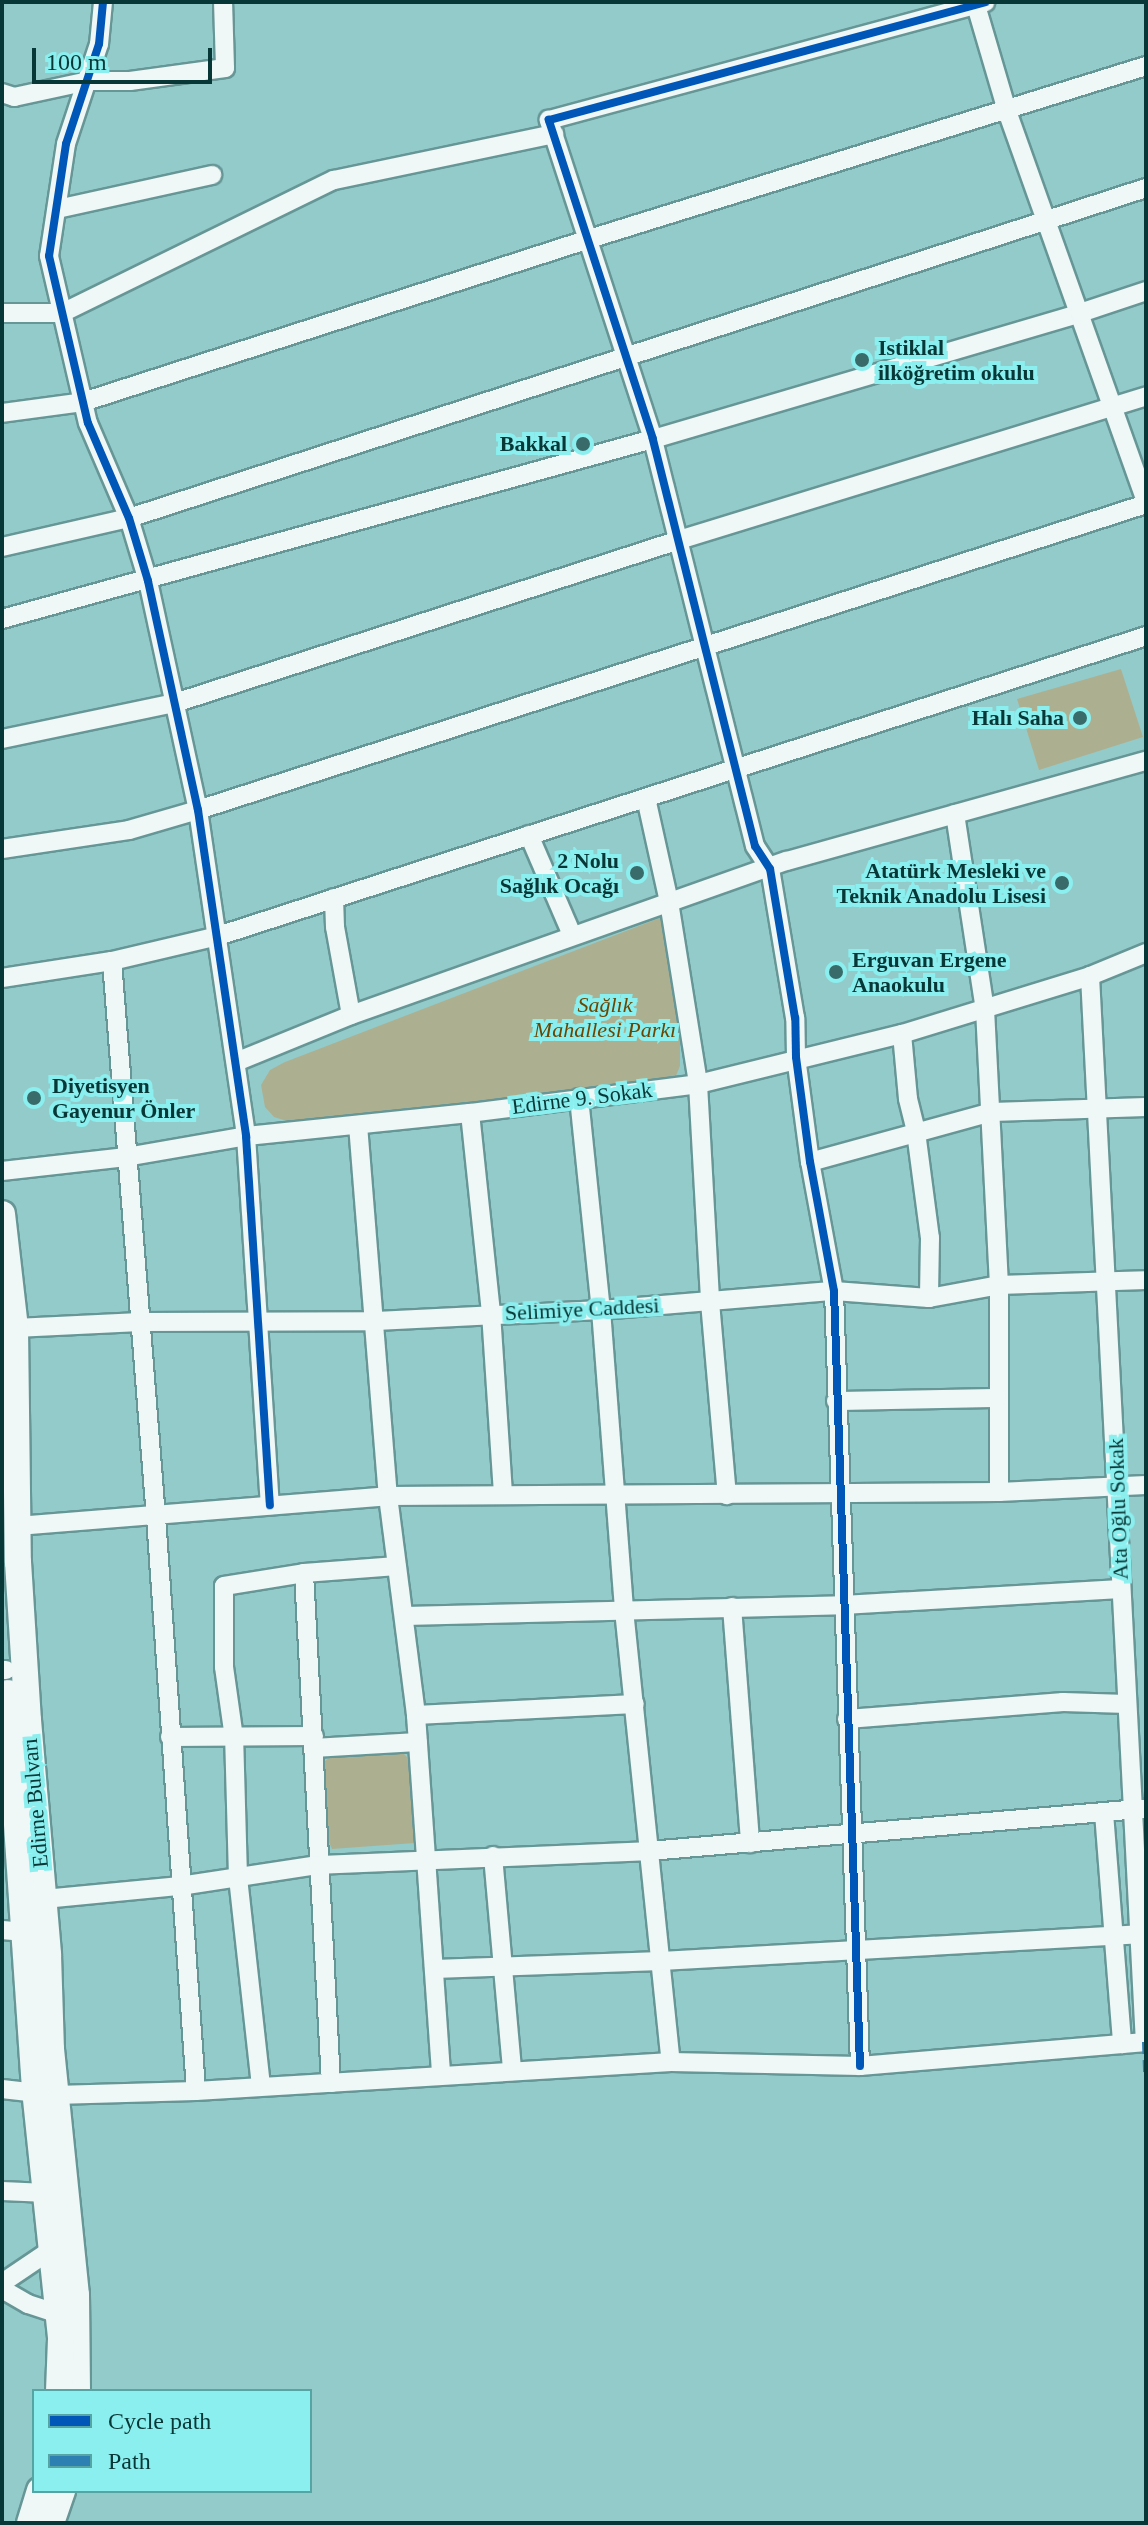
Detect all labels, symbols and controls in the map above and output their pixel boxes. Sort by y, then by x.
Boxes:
scale bar [36,32,216,82]
text: 100 m [46,49,107,75]
place label: Istiklal ilköğretim okulu [878,334,1035,386]
marker: Istiklal ilköğretim okulu [853,351,871,369]
place label: Bakkal [500,431,567,457]
marker: Bakkal [574,435,592,453]
place label: Halı Saha [972,705,1064,731]
marker: Halı Saha [1071,709,1089,727]
place label: 2 Nolu Sağlık Ocağı [500,847,619,898]
place label: Atatürk Mesleki ve Teknik Anadolu Lisesi [835,857,1046,908]
marker: 2 Nolu Sağlık Ocağı [626,862,648,884]
marker: Atatürk Mesleki ve Teknik Anadolu Lisesi [1053,874,1071,892]
place label: Erguvan Ergene Anaokulu [852,946,1007,998]
marker: Erguvan Ergene Anaokulu [827,963,845,981]
park label: Sağlık Mahallesi Parkı [534,991,676,1042]
place label: Diyetisyen Gayenur Önler [52,1072,196,1124]
street label: Edirne 9. Sokak [510,1076,654,1120]
marker: Diyetisyen Gayenur Önler [23,1087,45,1109]
street label: Selimiye Caddesi [504,1292,660,1326]
street label: Ata Oğlu Sokak [1102,1438,1134,1580]
street label: Edirne Bulvarı [16,1737,54,1869]
legend [32,2389,312,2493]
text: Cycle path [108,2408,211,2434]
text: Path [108,2448,151,2474]

